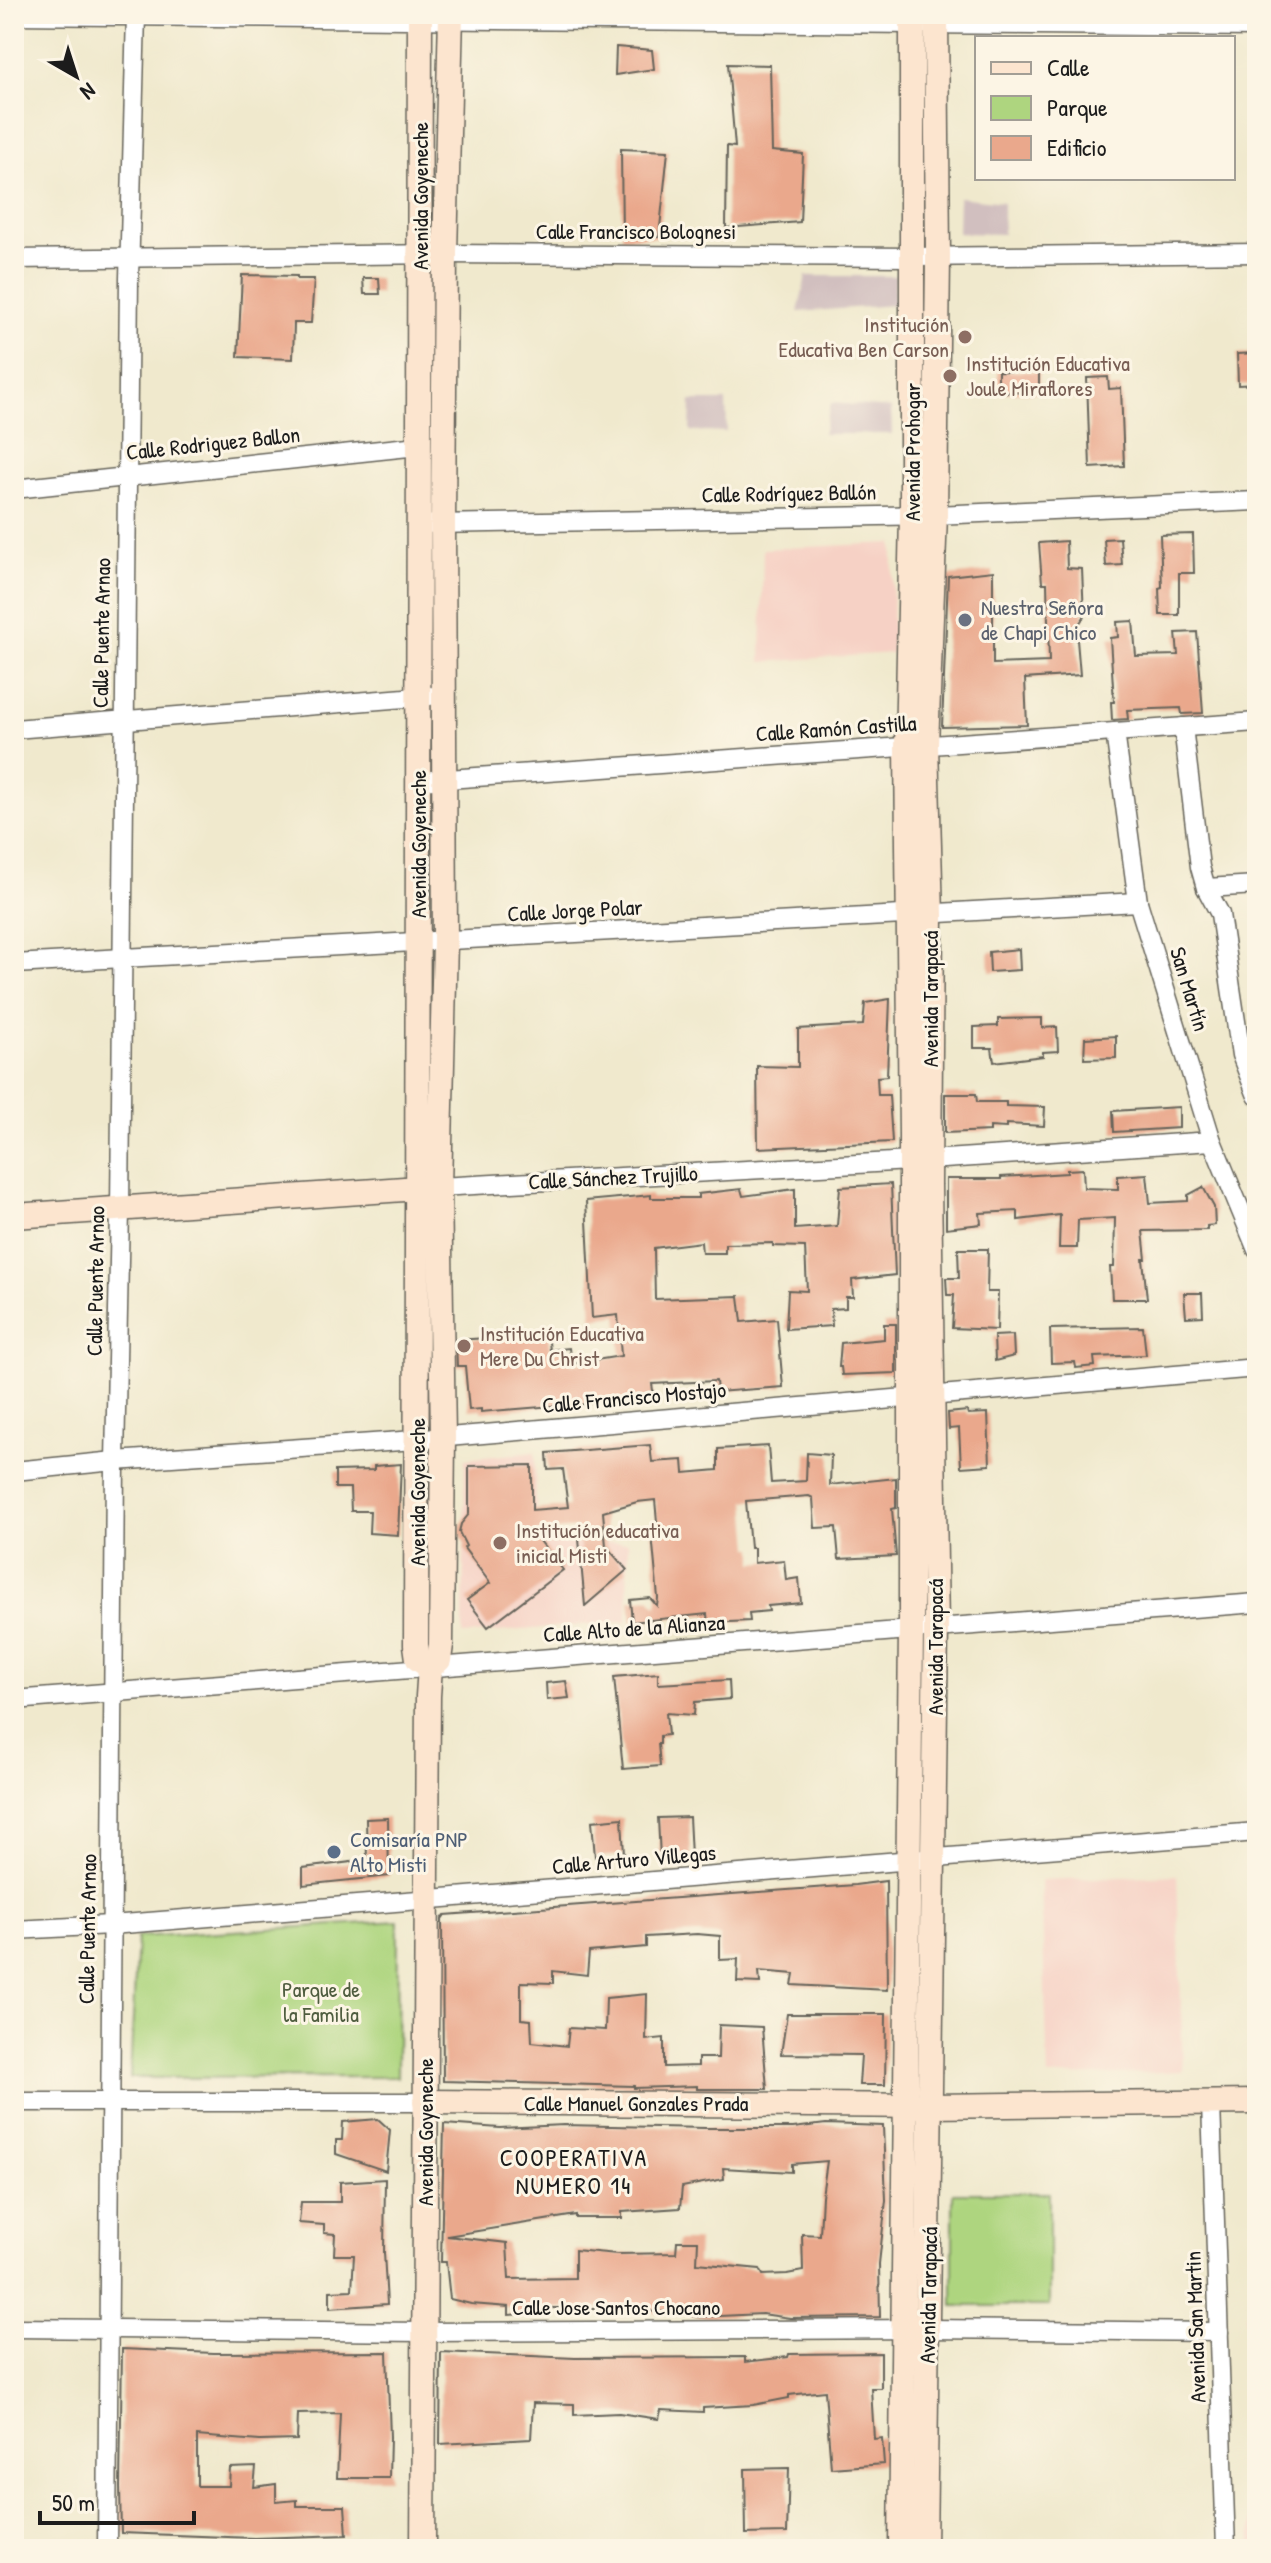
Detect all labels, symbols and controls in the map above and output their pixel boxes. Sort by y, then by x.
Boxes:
north arrow [36,36,116,116]
legend [975,36,1235,180]
text: Calle [1047,51,1090,83]
text: N [74,76,103,107]
text: Parque [1047,91,1108,123]
street label: Avenida Goyeneche [405,122,435,270]
text: Edificio [1047,131,1107,163]
street label: Calle Francisco Bolognesi [536,216,736,246]
place label: Institución Educativa Ben Carson [778,309,949,364]
marker: Institución Educativa Ben Carson [956,328,974,346]
place label: Institución Educativa Joule Miraflores [966,348,1130,403]
marker: Institución Educativa Joule Miraflores [941,367,959,385]
street label: Avenida Prohogar [897,382,927,521]
street label: Calle Rodriguez Ballon [125,419,301,467]
street label: Calle Rodríguez Ballón [701,476,877,510]
street label: Calle Puente Arnao [85,558,117,708]
place label: Nuestra Señora de Chapi Chico [981,592,1104,647]
marker: Nuestra Señora de Chapi Chico [956,611,974,629]
street label: Calle Ramón Castilla [755,707,918,749]
street label: Avenida Goyeneche [403,770,433,918]
street label: Calle Jorge Polar [507,891,644,929]
street label: Avenida Tarapacá [915,930,945,1067]
street label: San Martín [1163,943,1217,1035]
street label: Calle Sánchez Trujillo [527,1158,699,1196]
street label: Calle Puente Arnao [79,1206,111,1356]
place label: Institución Educativa Mere Du Christ [480,1318,644,1373]
marker: Institución Educativa Mere Du Christ [455,1337,473,1355]
street label: Calle Francisco Mostajo [541,1374,727,1420]
street label: Avenida Goyeneche [402,1418,432,1566]
place label: Institución educativa inicial Misti [516,1515,679,1570]
marker: Institución educativa inicial Misti [491,1534,509,1552]
street label: Avenida Tarapacá [920,1578,950,1715]
street label: Calle Alto de la Alianza [542,1607,726,1649]
place label: Comisaría PNP Alto Misti [350,1824,468,1879]
street label: Calle Arturo Villegas [551,1837,717,1881]
marker: Comisaría PNP Alto Misti [325,1843,343,1861]
street label: Calle Puente Arnao [71,1854,103,2004]
park label: Parque de la Familia [282,1974,360,2029]
street label: Avenida Goyeneche [410,2058,440,2206]
street label: Calle Manuel Gonzales Prada [524,2088,749,2118]
district label: COOPERATIVA NUMERO 14 [500,2141,648,2201]
street label: Avenida Tarapacá [912,2226,944,2364]
street label: Avenida San Martin [1177,2251,1213,2403]
street label: Calle Jose Santos Chocano [512,2292,720,2322]
scale bar [40,2475,194,2525]
text: 50 m [52,2486,95,2518]

